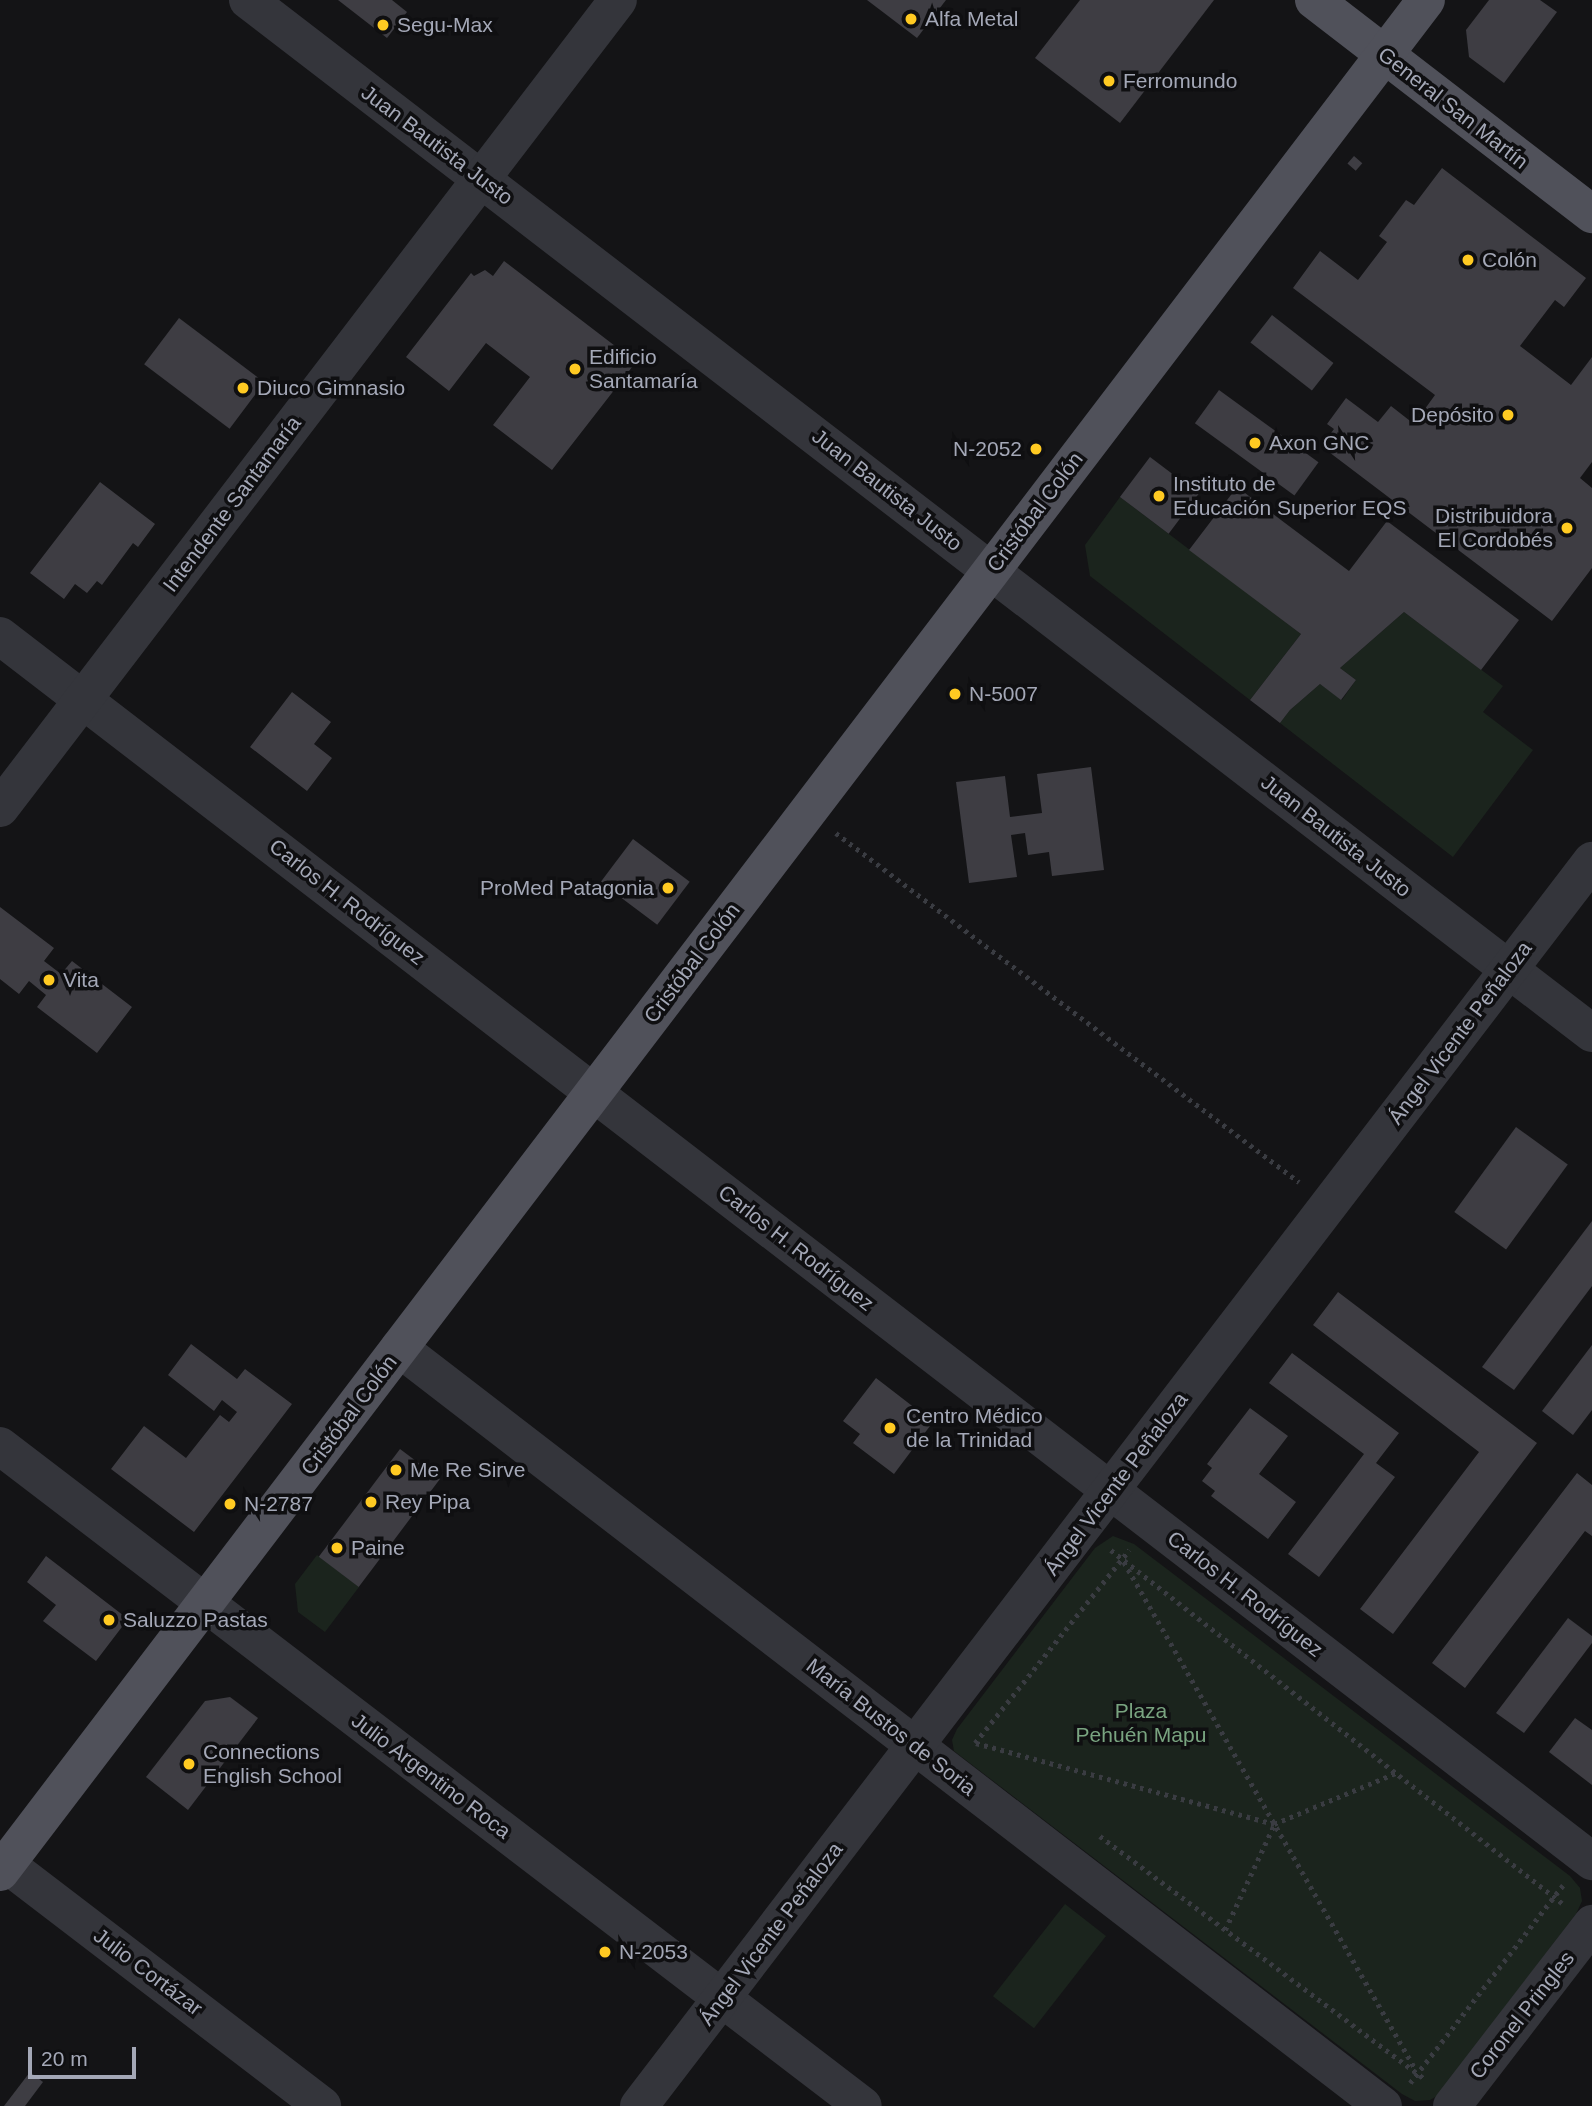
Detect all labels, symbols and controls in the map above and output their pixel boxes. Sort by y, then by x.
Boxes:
place label: Alfa Metal [925,6,1018,32]
marker: Alfa Metal [903,11,919,27]
place label: Segu-Max [397,12,493,38]
marker: Segu-Max [375,17,391,33]
street label: General San Martín [1373,42,1533,174]
place label: Ferromundo [1123,68,1237,94]
marker: Ferromundo [1101,73,1117,89]
street label: Juan Bautista Justo [356,80,518,210]
place label: Colón [1482,247,1537,273]
marker: Colón [1460,252,1476,268]
place label: Edificio Santamaría [589,344,698,394]
marker: Edificio Santamaría [567,361,583,377]
place label: Diuco Gimnasio [257,375,405,401]
marker: Diuco Gimnasio [235,380,251,396]
place label: Depósito [1411,402,1494,428]
marker: Depósito [1500,407,1516,423]
street label: Intendente Santamaría [158,411,306,597]
street label: Juan Bautista Justo [807,424,967,556]
place label: Axon GNC [1269,430,1369,456]
marker: Axon GNC [1247,435,1263,451]
place label: N-2052 [953,436,1022,462]
marker: N-2052 [1028,441,1044,457]
street label: Cristóbal Colón [982,447,1088,577]
place label: Instituto de Educación Superior EQS [1173,471,1406,521]
marker: Instituto de Educación Superior EQS [1151,488,1167,504]
place label: Distribuidora El Cordobés [1435,503,1553,553]
marker: Distribuidora El Cordobés [1559,520,1575,536]
place label: N-5007 [969,681,1038,707]
marker: N-5007 [947,686,963,702]
street label: Juan Bautista Justo [1256,770,1416,902]
street label: Carlos H. Rodríguez [264,834,430,970]
place label: ProMed Patagonia [480,875,654,901]
marker: ProMed Patagonia [660,880,676,896]
street label: Cristóbal Colón [639,898,745,1028]
street label: Ángel Vicente Peñaloza [1383,937,1537,1129]
place label: Vita [63,967,99,993]
marker: Vita [41,972,57,988]
street label: Carlos H. Rodríguez [713,1180,879,1316]
street label: Cristóbal Colón [296,1350,402,1480]
street label: Ángel Vicente Peñaloza [1039,1388,1193,1580]
place label: Centro Médico de la Trinidad [906,1403,1043,1453]
marker: Centro Médico de la Trinidad [880,1418,900,1438]
place label: Me Re Sirve [410,1457,526,1483]
marker: Me Re Sirve [388,1462,404,1478]
place label: Rey Pipa [385,1489,470,1515]
place label: N-2787 [244,1491,313,1517]
marker: Rey Pipa [363,1494,379,1510]
marker: N-2787 [222,1496,238,1512]
street label: Carlos H. Rodríguez [1162,1526,1328,1662]
place label: Paine [351,1535,405,1561]
marker: Paine [329,1540,345,1556]
place label: Saluzzo Pastas [123,1607,268,1633]
marker: Saluzzo Pastas [101,1612,117,1628]
street label: María Bustos de Soria [801,1653,981,1801]
park label: Plaza Pehuén Mapu [1076,1698,1206,1748]
street label: Julio Argentino Roca [346,1708,516,1844]
place label: Connections English School [203,1739,342,1789]
marker: Connections English School [181,1756,197,1772]
street label: Ángel Vicente Peñaloza [694,1838,848,2030]
street label: Julio Cortázar [89,1923,207,2021]
place label: N-2053 [619,1939,688,1965]
marker: N-2053 [597,1944,613,1960]
street label: Coronel Pringles [1464,1946,1580,2084]
scale bar [32,2032,140,2076]
text: 20 m [41,2047,88,2070]

